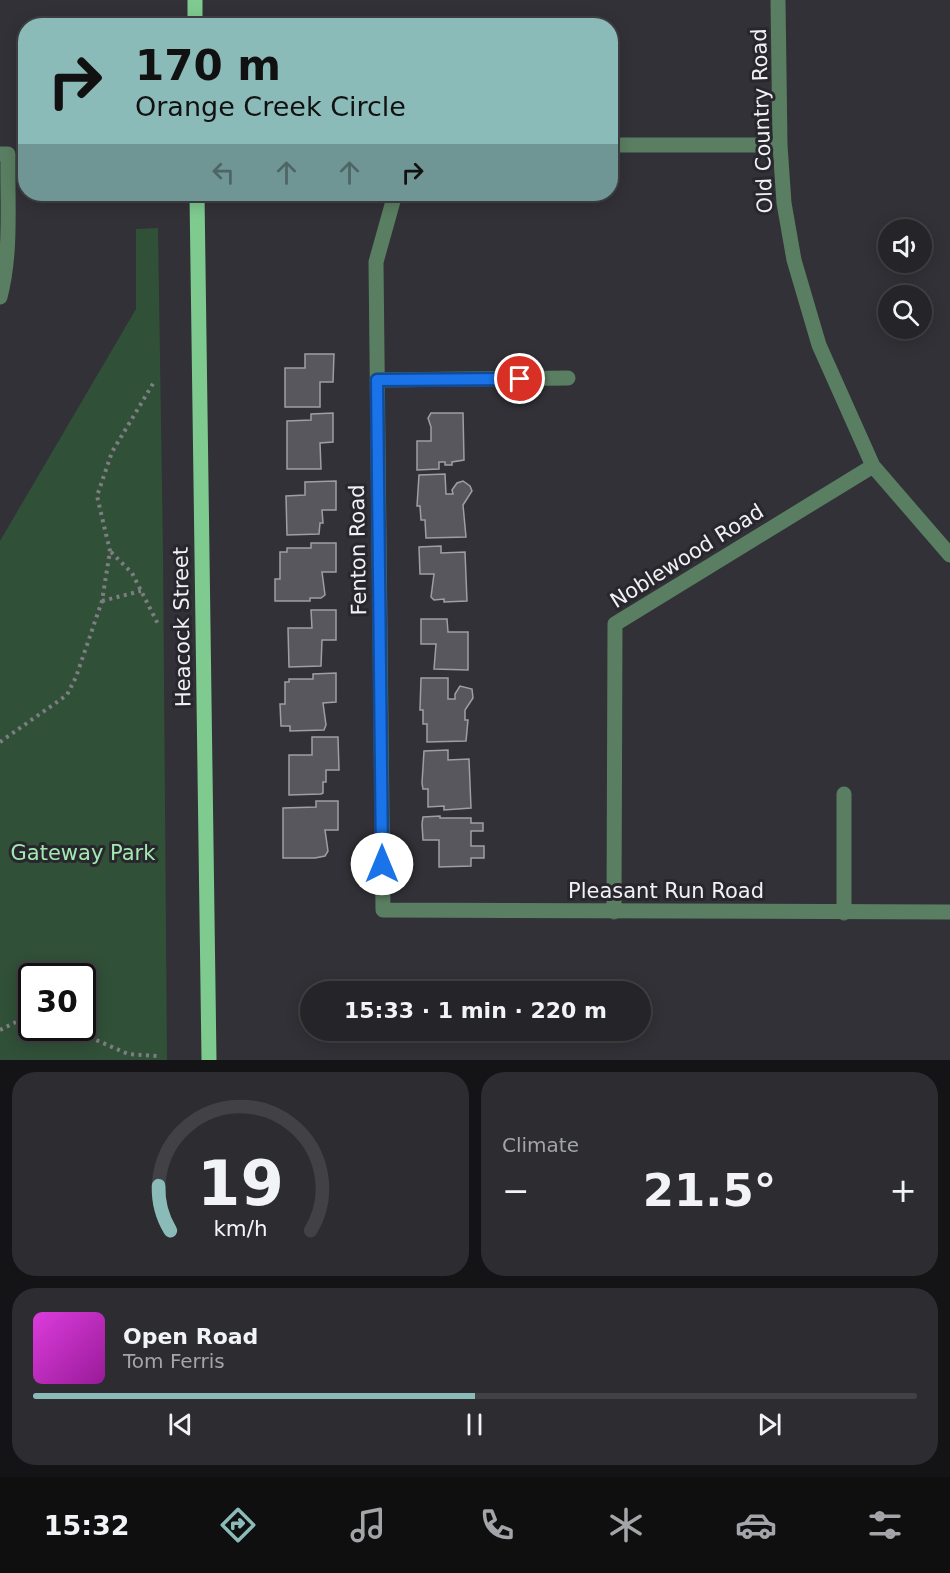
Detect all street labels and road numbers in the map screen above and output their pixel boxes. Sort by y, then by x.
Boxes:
street label: Old Country Road [747,28,777,214]
street label: Fenton Road [345,484,371,616]
street label: Noblewood Road [606,499,768,613]
street label: Heacock Street [169,547,195,707]
street label: Pleasant Run Road [568,879,764,903]

